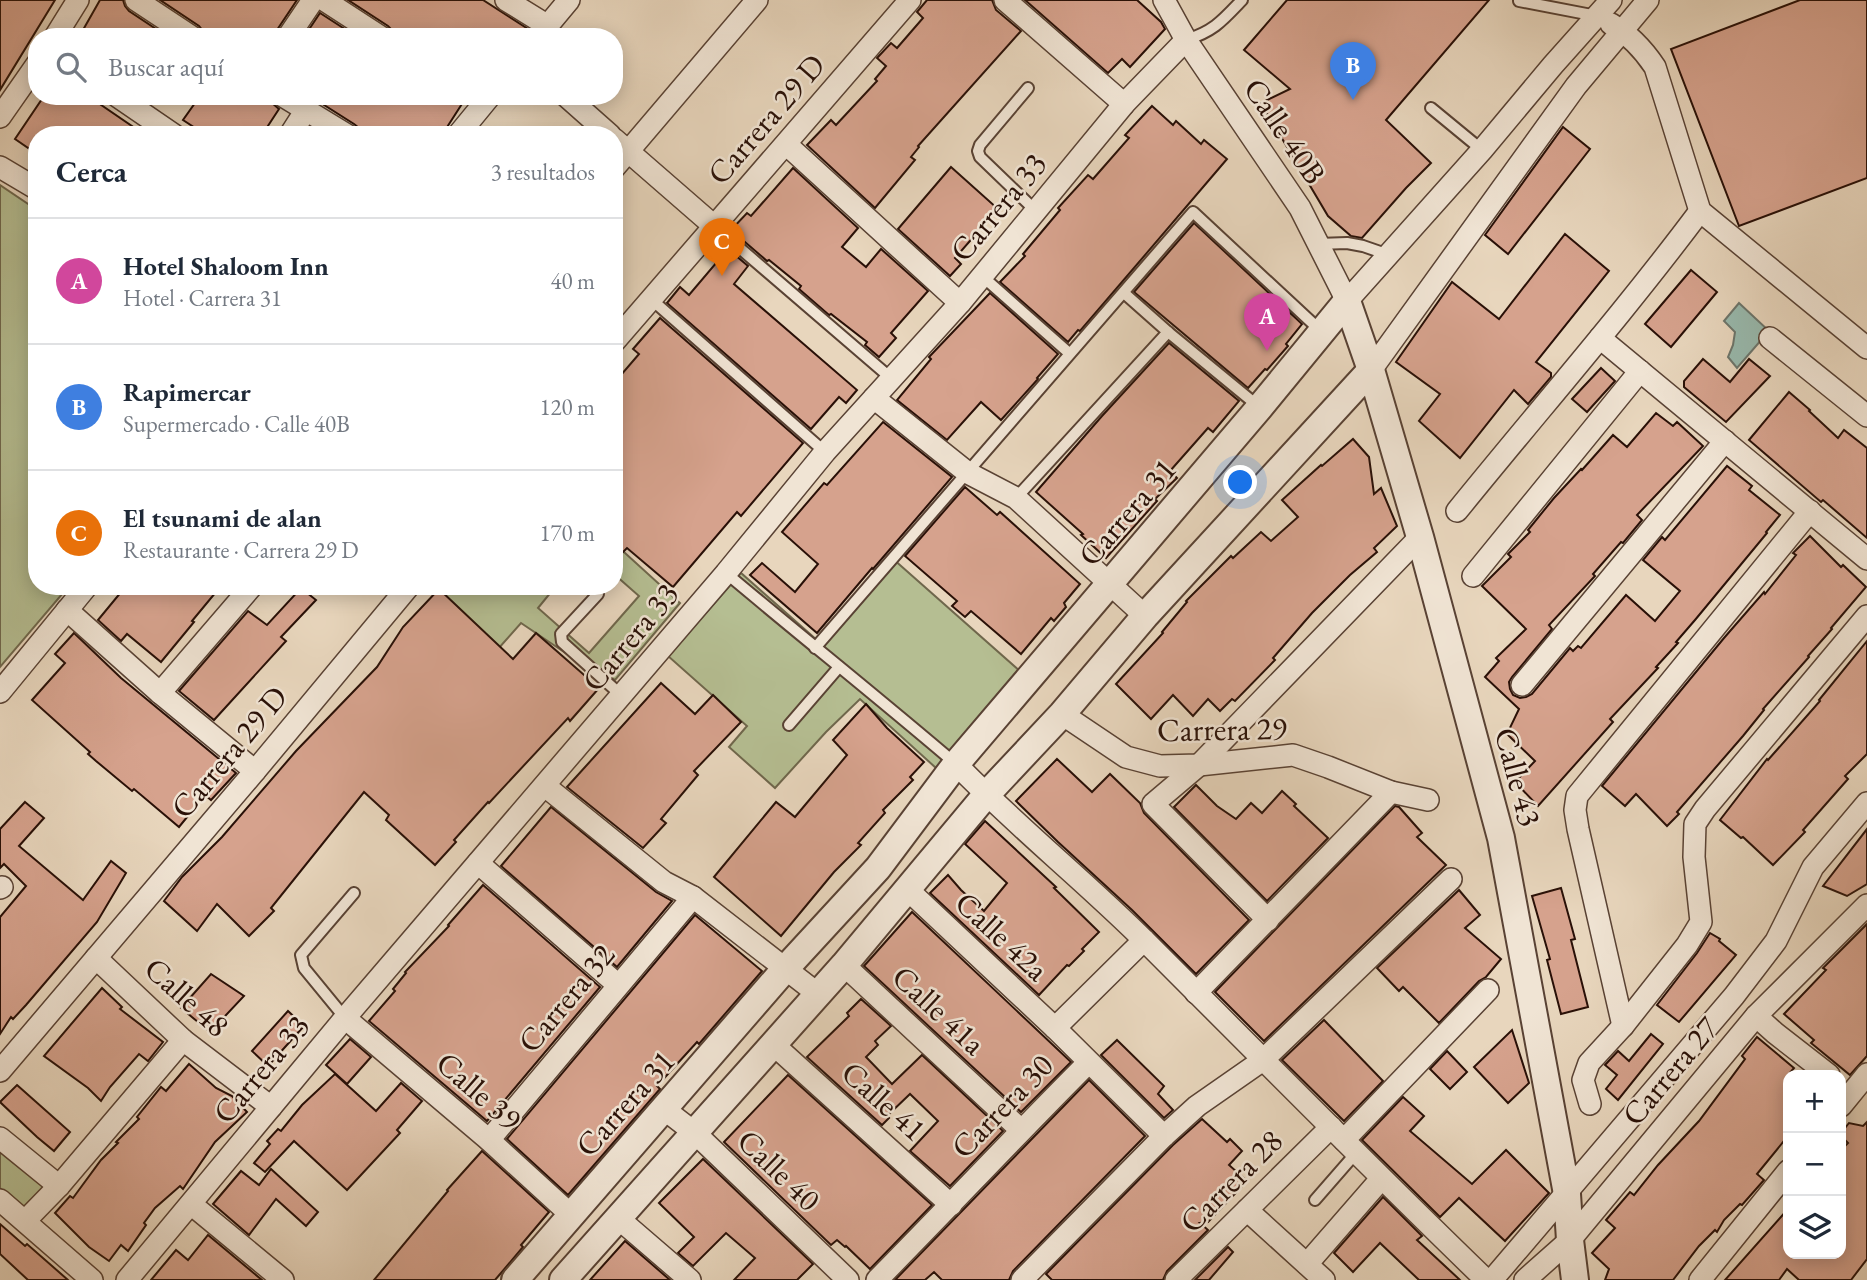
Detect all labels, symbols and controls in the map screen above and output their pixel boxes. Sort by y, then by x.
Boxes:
search box [28,28,623,105]
pin: B [1330,42,1376,100]
street label: Carrera 29 D [698,45,834,193]
icon: search [52,48,90,86]
text: Buscar aquí [108,50,224,84]
street label: Calle 40B [1234,70,1336,192]
street label: Carrera 33 [940,144,1056,270]
text: Cerca [56,152,127,191]
text: 3 resultados [491,157,595,187]
pin: C [699,218,745,276]
text: Hotel Shaloom Inn [123,249,329,283]
text: A [71,266,87,296]
text: 40 m [550,266,595,296]
text: Hotel · Carrera 31 [123,283,282,313]
pin: A [1244,293,1290,351]
text: Rapimercar [123,375,251,409]
text: B [72,392,86,422]
text: 120 m [539,392,595,422]
text: Supermercado · Calle 40B [123,409,350,439]
street label: Carrera 31 [1069,449,1185,575]
your location [1223,465,1257,499]
text: El tsunami de alan [123,501,322,535]
text: C [71,518,87,548]
text: 170 m [539,518,595,548]
text: Restaurante · Carrera 29 D [123,535,359,565]
street label: Carrera 33 [572,574,688,700]
street label: Carrera 29 D [161,677,297,827]
street label: Carrera 29 [1157,707,1287,751]
street label: Calle 43 [1485,723,1551,831]
street label: Calle 42a [946,882,1058,990]
street label: Carrera 32 [508,934,624,1061]
street label: Calle 48 [136,948,238,1046]
street label: Calle 41a [883,956,995,1064]
street label: Carrera 33 [203,1006,319,1132]
street label: Carrera 27 [1612,1007,1728,1134]
street label: Carrera 31 [566,1041,684,1165]
street label: Calle 39 [427,1042,531,1140]
street label: Carrera 30 [942,1045,1062,1167]
street label: Calle 41 [833,1052,935,1150]
map controls [1783,1070,1846,1259]
button: + [1783,1070,1846,1133]
street label: Calle 40 [728,1120,830,1220]
street label: Carrera 28 [1170,1120,1292,1242]
button: − [1783,1133,1846,1196]
button: layers [1783,1196,1846,1259]

